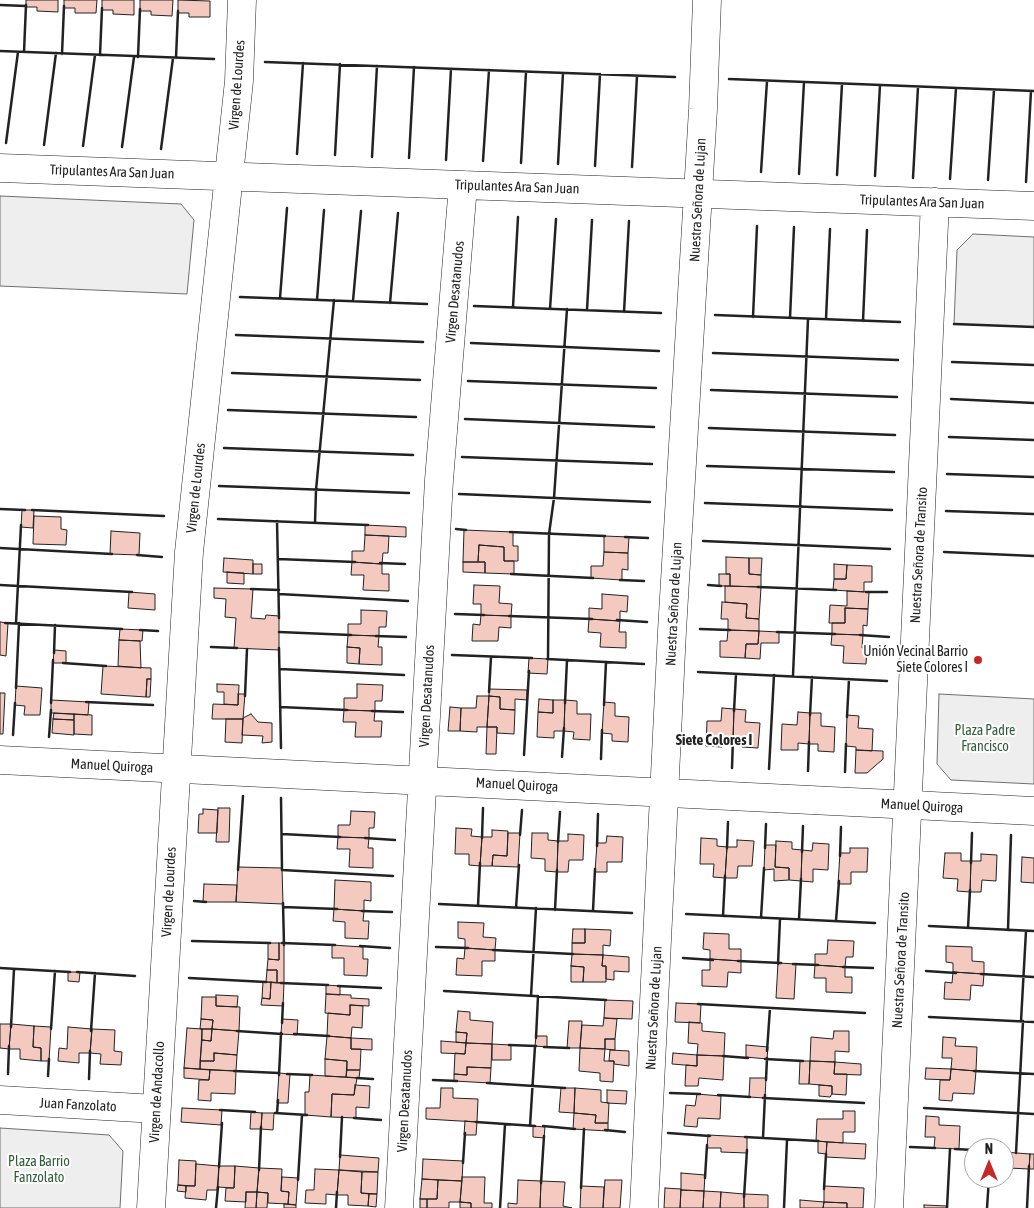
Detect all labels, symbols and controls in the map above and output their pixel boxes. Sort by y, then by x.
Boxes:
street label: Virgen de Lourdes [225,39,249,131]
street label: Nuestra Señora de Lujan [686,138,710,262]
street label: Tripulantes Ara San Juan [49,161,175,183]
street label: Tripulantes Ara San Juan [454,176,580,198]
street label: Tripulantes Ara San Juan [859,191,985,213]
street label: Virgen Desatanudos [442,240,468,344]
street label: Virgen de Lourdes [183,442,209,534]
street label: Nuestra Señora de Transito [907,486,931,624]
street label: Nuestra Señora de Lujan [662,542,686,666]
street label: Virgen Desatanudos [416,644,438,748]
place label: Unión Vecinal Barrio Siete Colores I [863,644,968,676]
marker: Unión Vecinal Barrio Siete Colores I [972,654,984,666]
park label: Plaza Padre Francisco [955,723,1015,756]
district label: Siete Colores I [676,731,752,749]
street label: Manuel Quiroga [70,755,154,777]
street label: Manuel Quiroga [475,774,559,796]
street label: Manuel Quiroga [880,795,964,817]
street label: Virgen de Lourdes [158,846,180,938]
street label: Nuestra Señora de Transito [889,891,913,1029]
street label: Nuestra Señora de Lujan [642,946,666,1070]
street label: Virgen de Andacollo [146,1041,168,1143]
street label: Virgen Desatanudos [394,1049,416,1153]
street label: Juan Fanzolato [39,1095,117,1115]
north arrow [964,1138,1014,1188]
text: N [985,1141,993,1157]
park label: Plaza Barrio Fanzolato [8,1154,70,1186]

